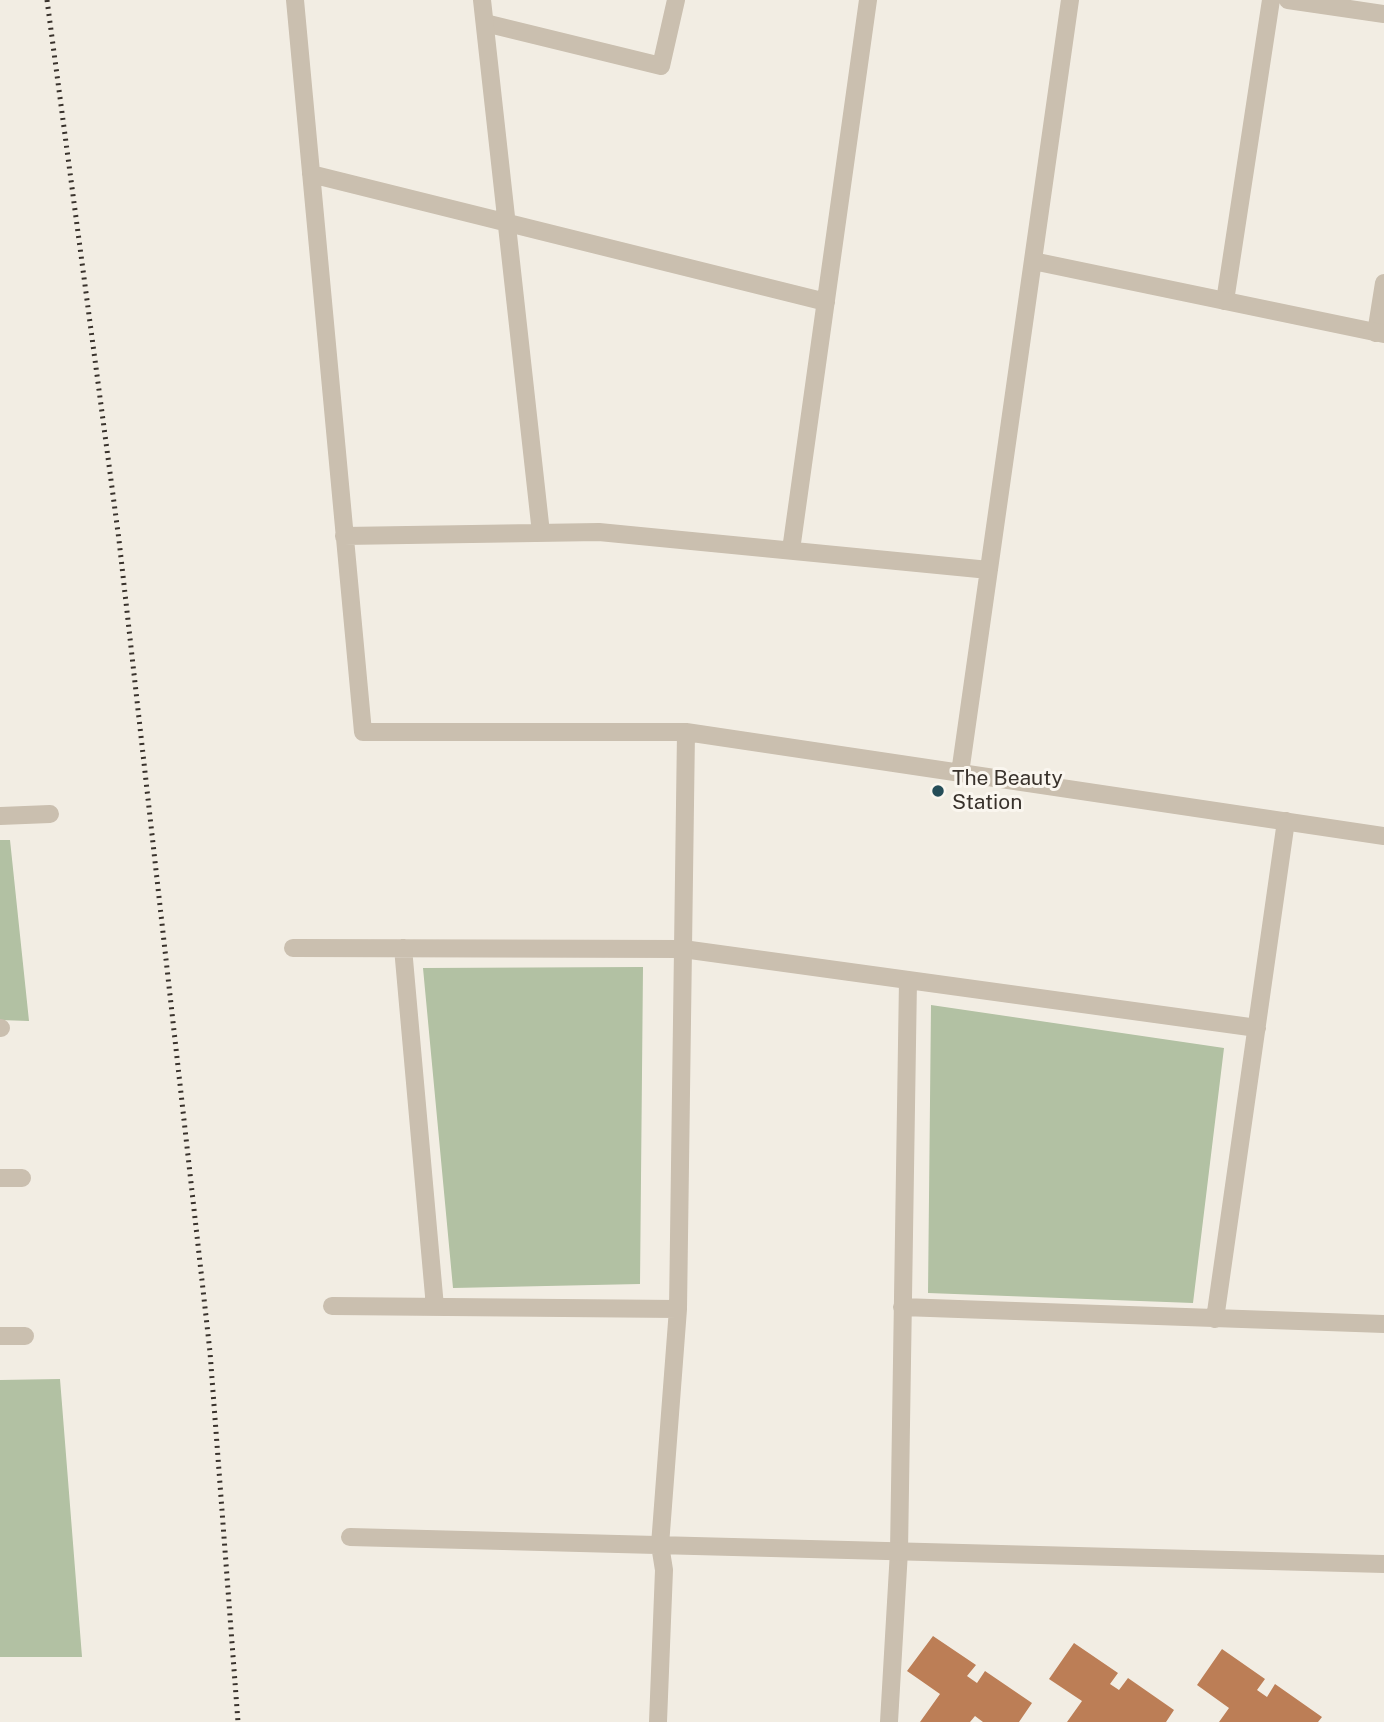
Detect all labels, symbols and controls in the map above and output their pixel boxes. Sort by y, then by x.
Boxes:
place label: The Beauty Station [952,766,1063,816]
marker: The Beauty Station [930,783,946,799]

